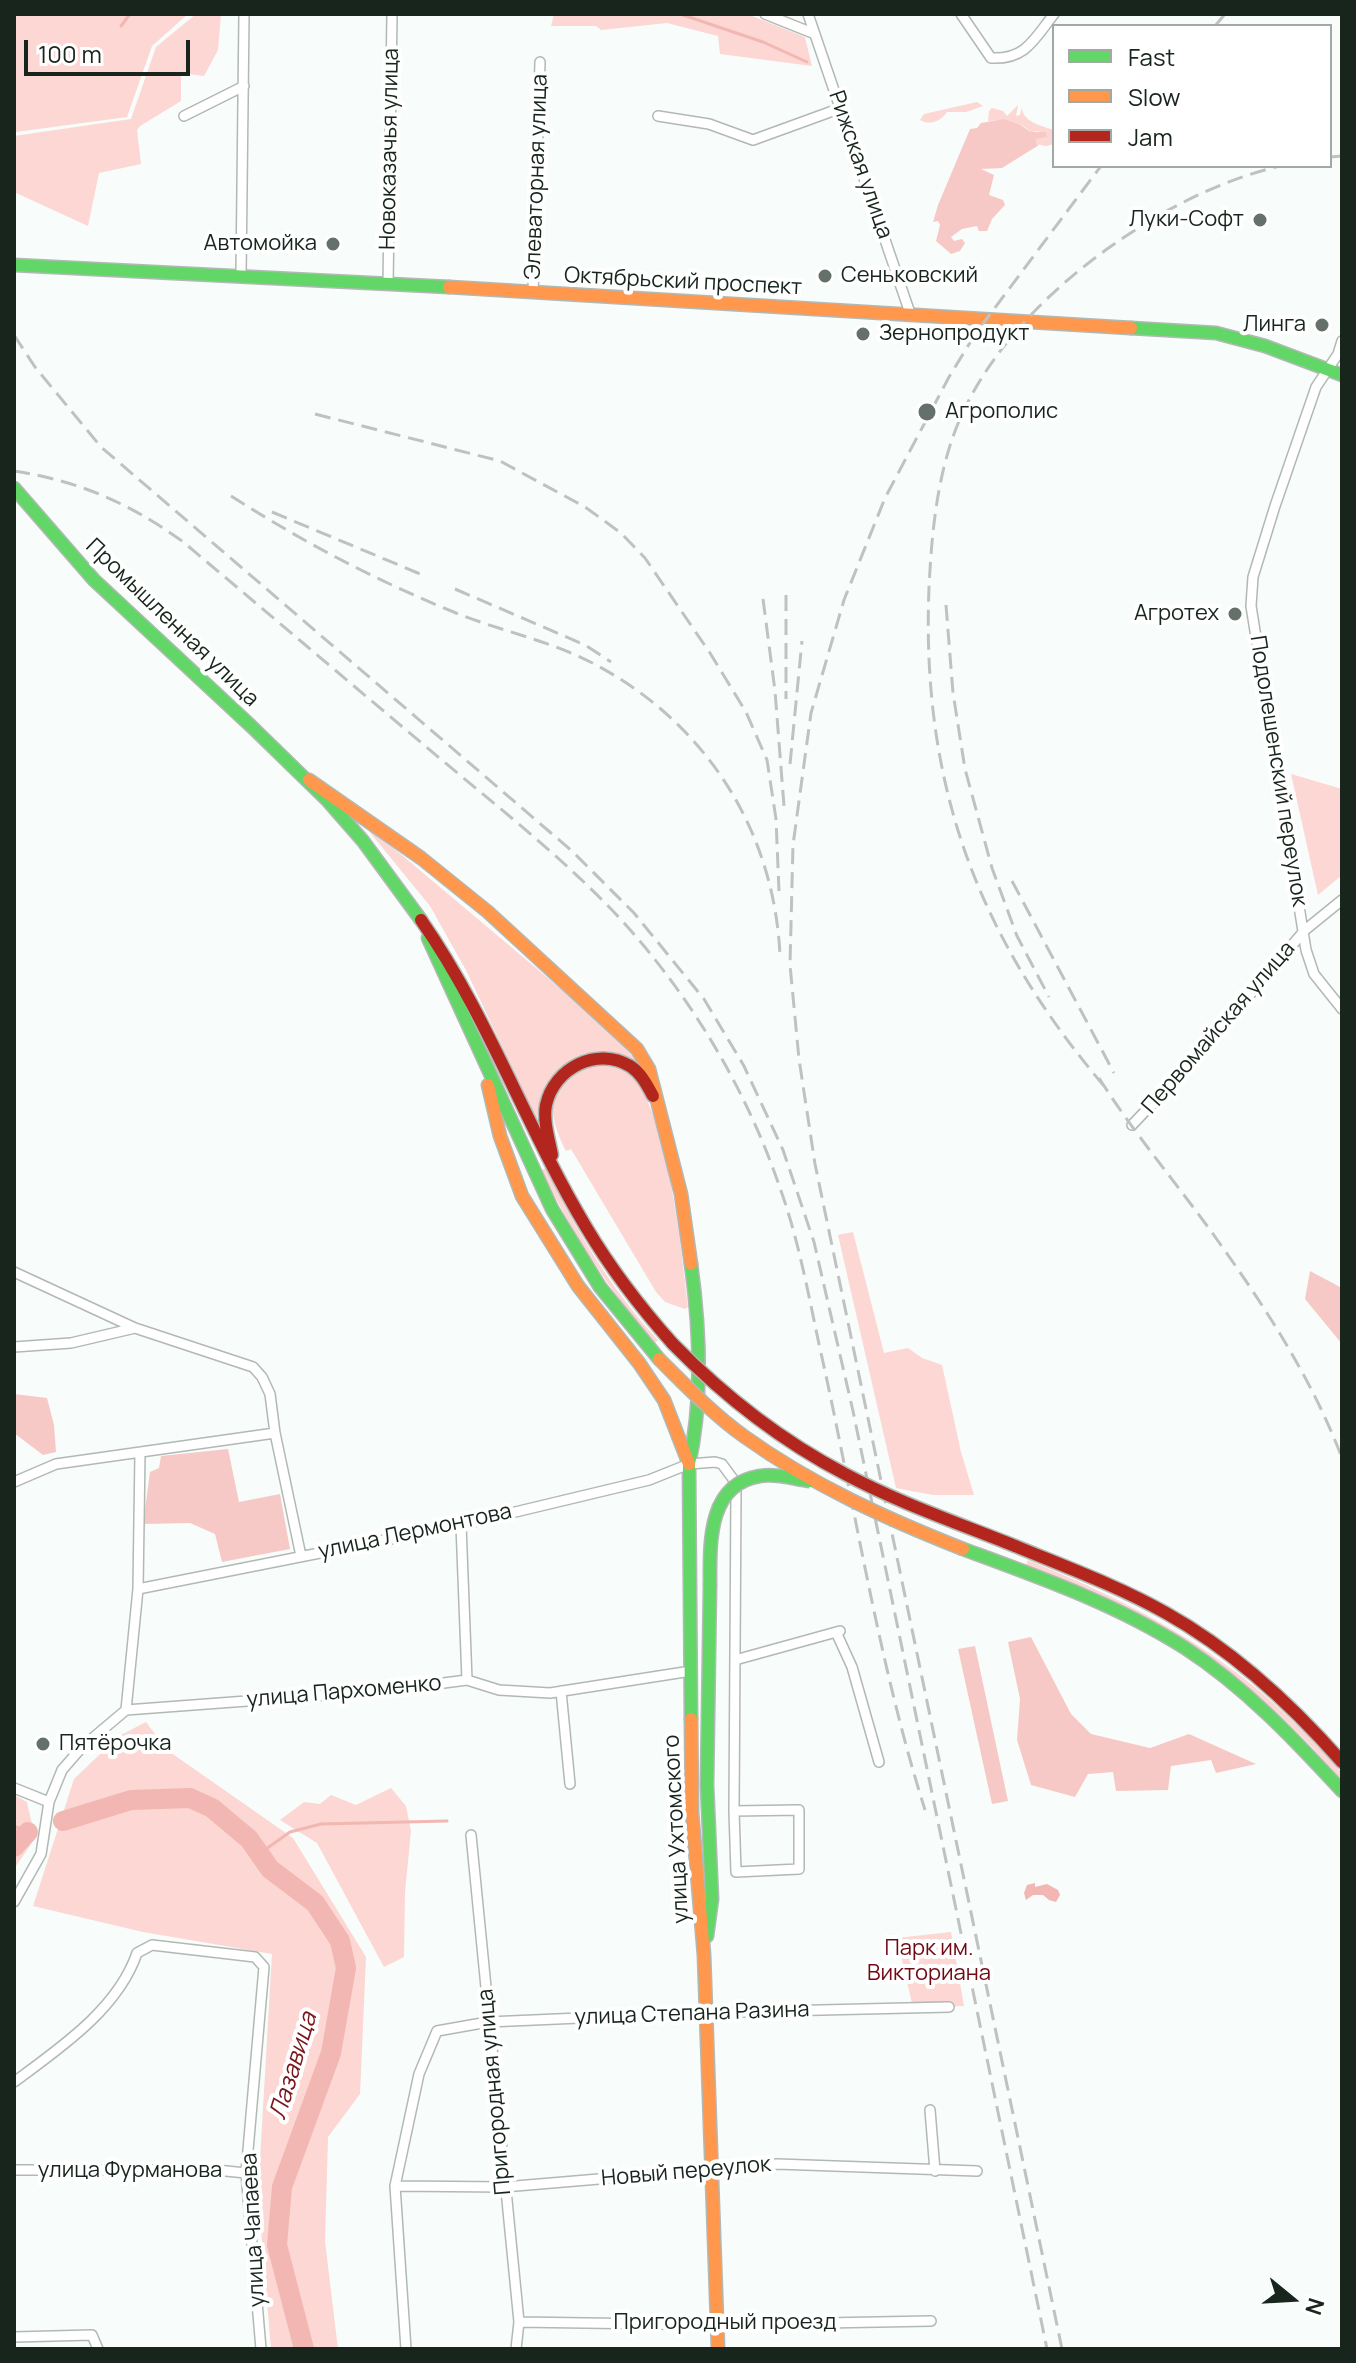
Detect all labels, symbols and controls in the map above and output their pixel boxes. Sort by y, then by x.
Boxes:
scale bar [28,24,194,74]
legend [1052,24,1332,168]
text: 100 m [38,37,102,70]
text: Fast [1128,40,1175,73]
street label: Новоказачья улица [375,48,405,250]
street label: Элеваторная улица [520,74,554,280]
text: Slow [1128,80,1181,113]
street label: Рижская улица [822,88,898,242]
text: Jam [1128,120,1173,153]
place label: Луки-Софт [1129,207,1244,233]
marker: Луки-Софт [1251,211,1269,229]
place label: Автомойка [203,231,317,257]
marker: Автомойка [324,235,342,253]
street label: Октябрьский проспект [563,263,803,301]
place label: Сеньковский [841,263,978,289]
marker: Сеньковский [816,267,834,285]
place label: Линга [1243,312,1306,338]
marker: Линга [1313,316,1331,334]
place label: Зернопродукт [879,321,1029,347]
marker: Зернопродукт [854,325,872,343]
place label: Агрополис [945,399,1058,425]
marker: Агрополис [916,401,938,423]
street label: Промышленная улица [80,534,264,712]
place label: Агротех [1134,601,1219,627]
marker: Агротех [1226,605,1244,623]
street label: Подолешенский переулок [1244,634,1312,908]
street label: Первомайская улица [1137,936,1301,1120]
street label: улица Лермонтова [316,1499,514,1565]
street label: улица Пархоменко [245,1670,443,1714]
place label: Пятёрочка [59,1731,172,1757]
street label: улица Ухтомского [659,1734,695,1924]
marker: Пятёрочка [34,1735,52,1753]
park label: Парк им. Викториана [867,1936,991,1988]
street label: Пригородная улица [473,1988,517,2196]
street label: улица Степана Разина [574,1997,810,2031]
water label: Лазавица [264,2009,324,2123]
street label: Новый переулок [600,2151,772,2193]
street label: улица Чапаева [237,2152,271,2308]
street label: улица Фурманова [38,2158,222,2184]
north arrow [1252,2259,1332,2339]
text: N [1298,2294,1332,2319]
street label: Пригородный проезд [614,2310,836,2336]

